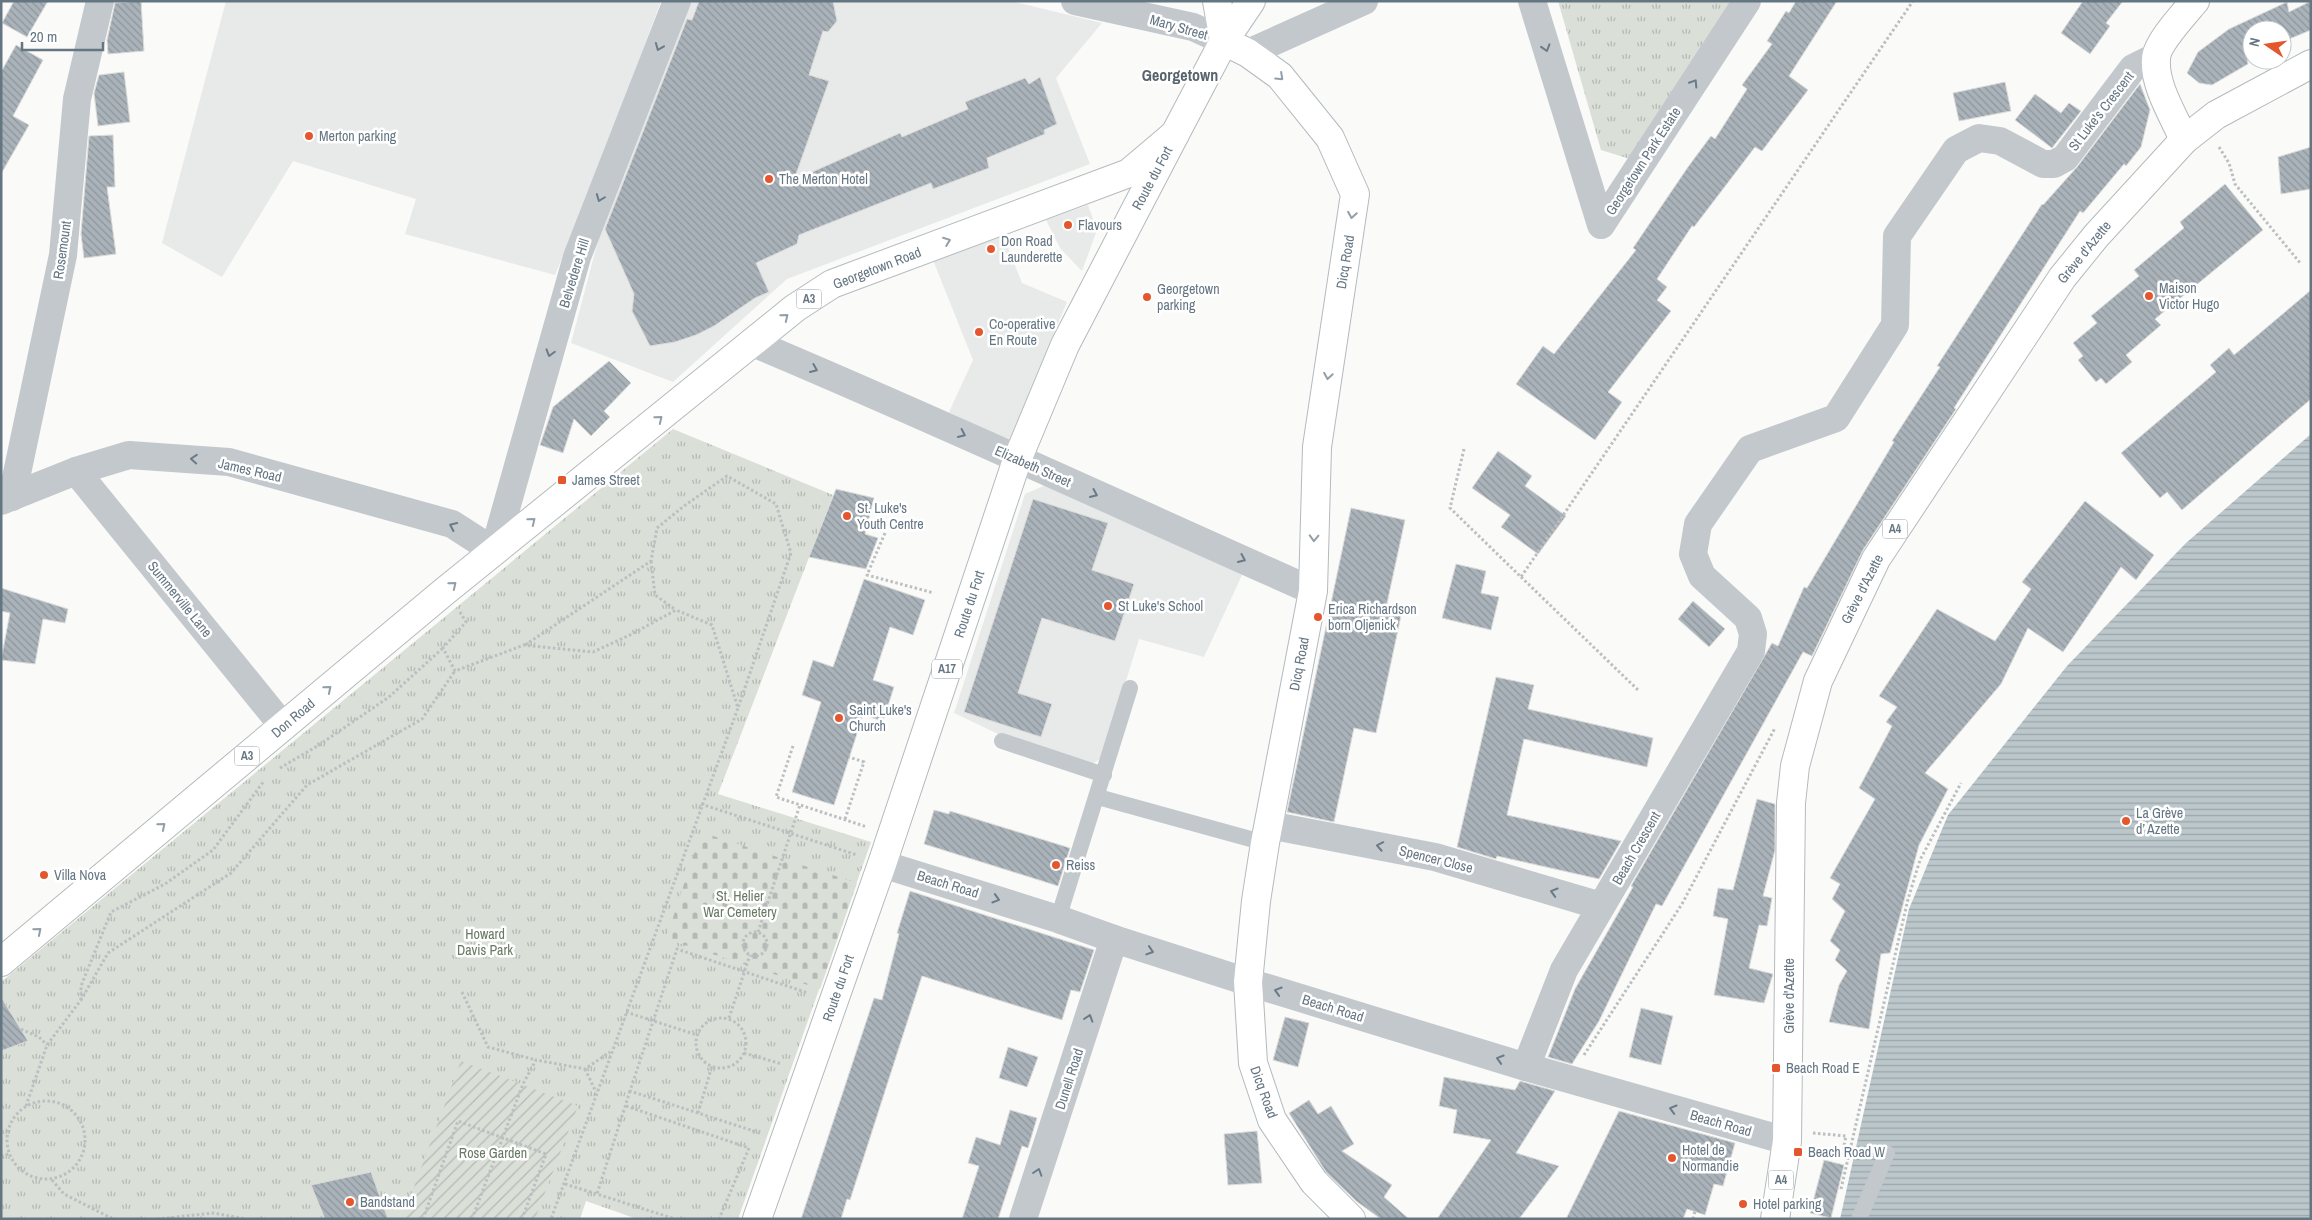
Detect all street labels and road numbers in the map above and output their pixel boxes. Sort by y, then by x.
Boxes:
street label: Mary Street [1148,10,1210,44]
street label: St Luke's Crescent [2064,68,2138,154]
street label: Georgetown Park Estate [1601,104,1685,218]
street label: Route du Fort [1128,143,1176,213]
street label: Grève d'Azette [2053,217,2115,287]
street label: Rosemount [49,220,75,280]
street label: Dicq Road [1332,234,1358,290]
street label: Belvedere Hill [555,236,593,310]
street label: Georgetown Road [830,243,924,293]
road number: A3 [796,290,822,308]
street label: Elizabeth Street [992,441,1074,491]
street label: James Road [217,454,283,486]
road number: A4 [1882,520,1908,538]
street label: Grève d'Azette [1837,551,1887,627]
street label: Summerville Lane [144,557,216,641]
street label: Route du Fort [950,568,988,640]
street label: Dicq Road [1285,636,1313,692]
road number: A17 [932,660,962,679]
street label: Don Road [267,694,319,742]
road number: A3 [234,746,260,766]
street label: Beach Crescent [1608,808,1664,888]
street label: Spencer Close [1397,841,1475,877]
street label: Beach Road [915,866,981,902]
street label: Route du Fort [818,952,858,1024]
street label: Grève d'Azette [1780,958,1798,1034]
street label: Beach Road [1300,990,1366,1026]
street label: Dunell Road [1051,1046,1087,1112]
street label: Dicq Road [1246,1063,1282,1121]
street label: Beach Road [1688,1106,1754,1140]
road number: A4 [1768,1170,1794,1190]

